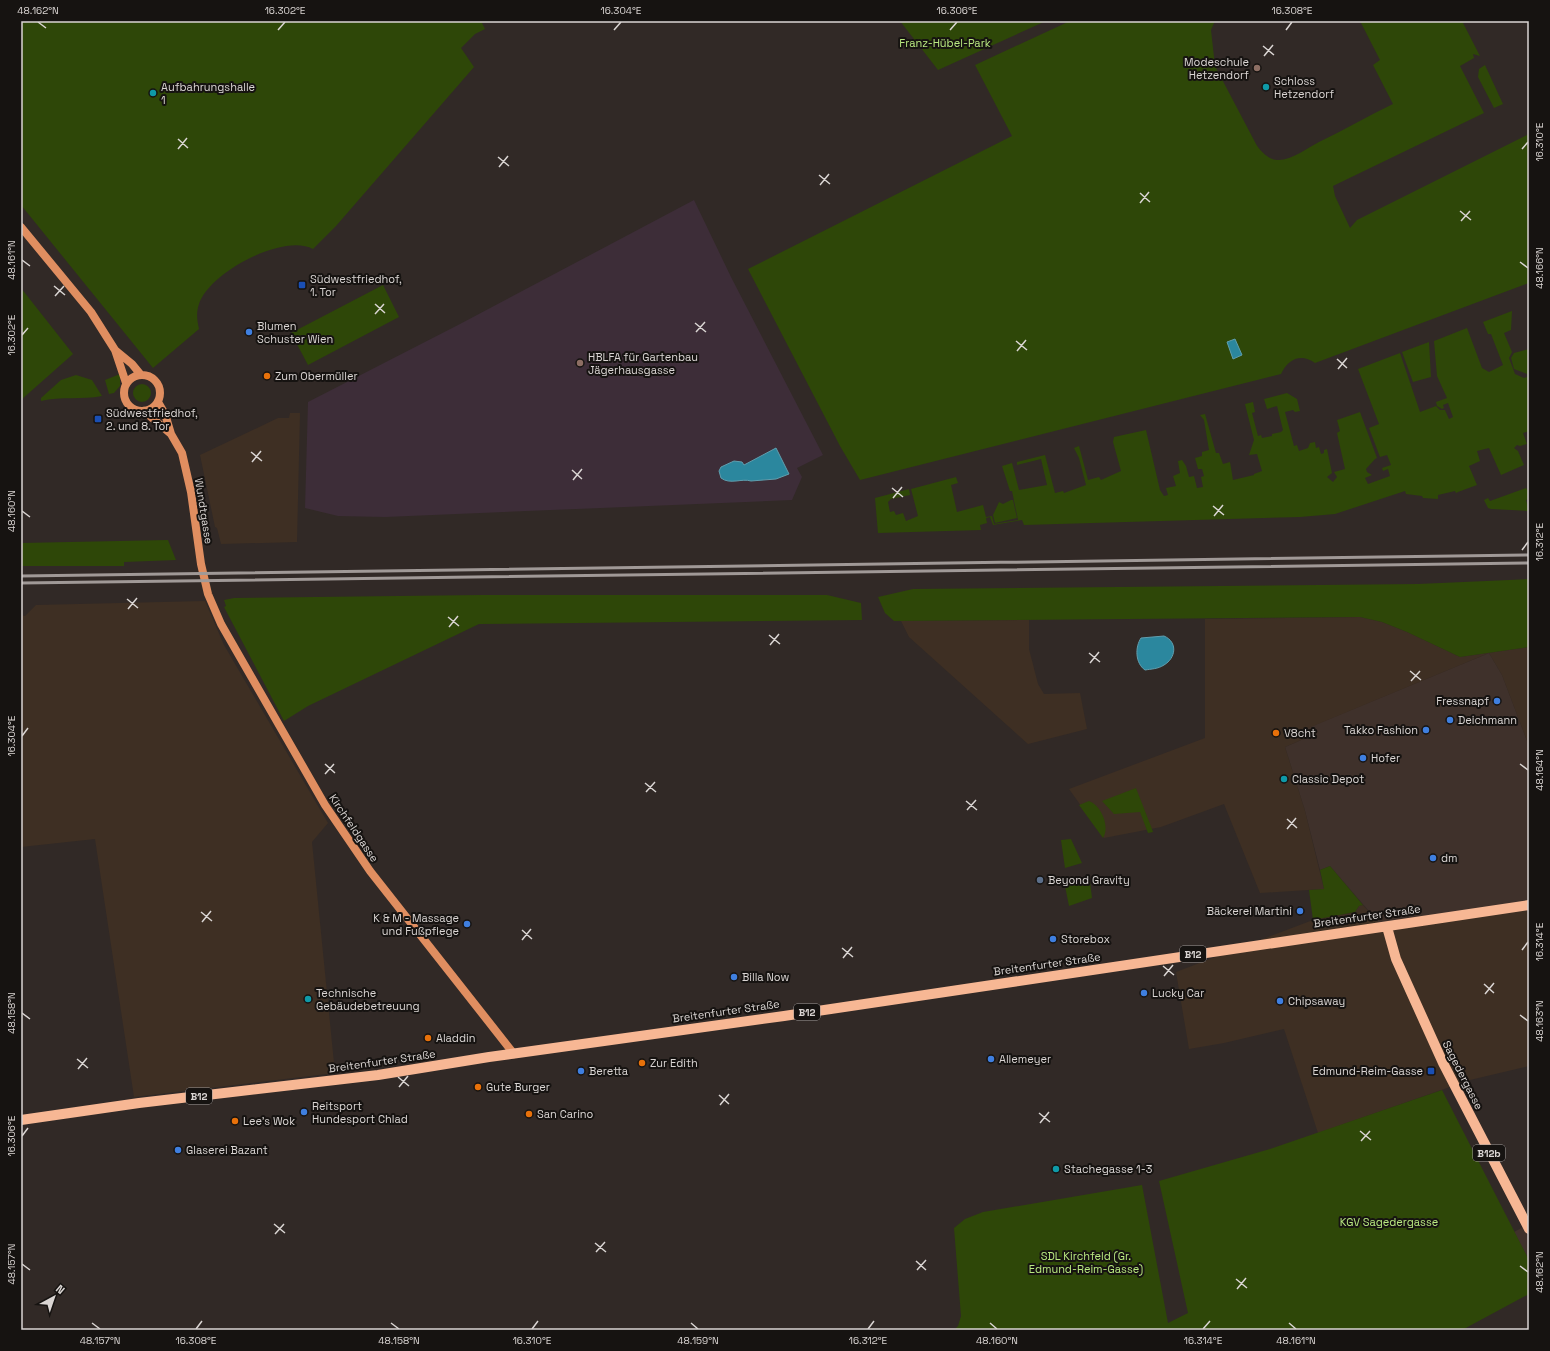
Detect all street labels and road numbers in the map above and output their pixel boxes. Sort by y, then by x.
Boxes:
street label: Wundtgasse [192,477,216,545]
street label: Kirchfeldgasse [326,791,382,865]
street label: Breitenfurter Straße [1313,902,1421,930]
road number: B12 [1180,946,1206,962]
street label: Breitenfurter Straße [993,950,1101,978]
street label: Breitenfurter Straße [672,997,780,1025]
road number: B12 [794,1004,820,1020]
street label: Sagedergasse [1440,1038,1486,1112]
street label: Breitenfurter Straße [328,1047,436,1075]
road number: B12 [186,1088,212,1104]
road number: B12b [1473,1145,1505,1161]

